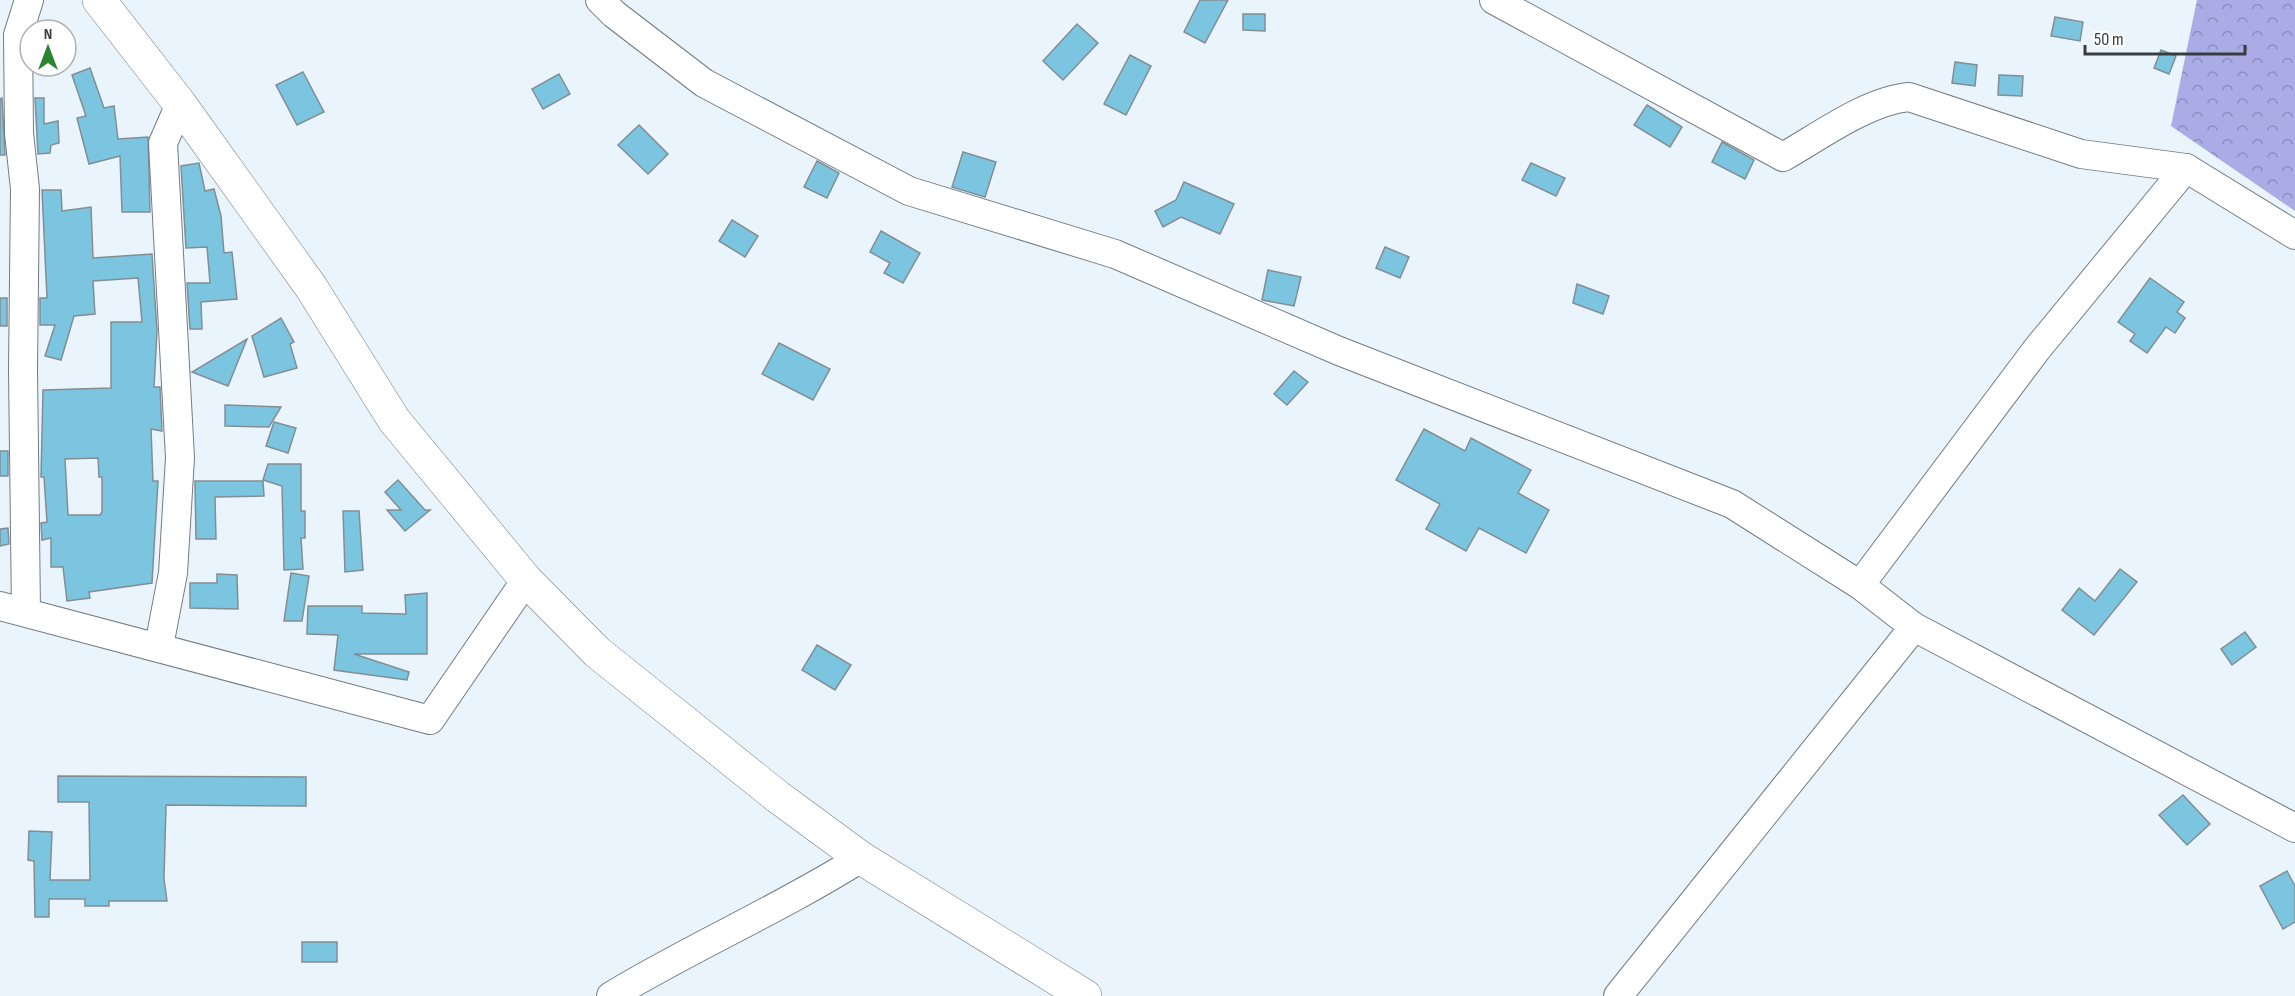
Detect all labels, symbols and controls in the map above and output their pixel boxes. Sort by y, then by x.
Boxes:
north arrow [18,18,78,78]
scale bar [2085,18,2246,56]
text: N [44,25,52,44]
text: 50 m [2094,29,2124,50]

